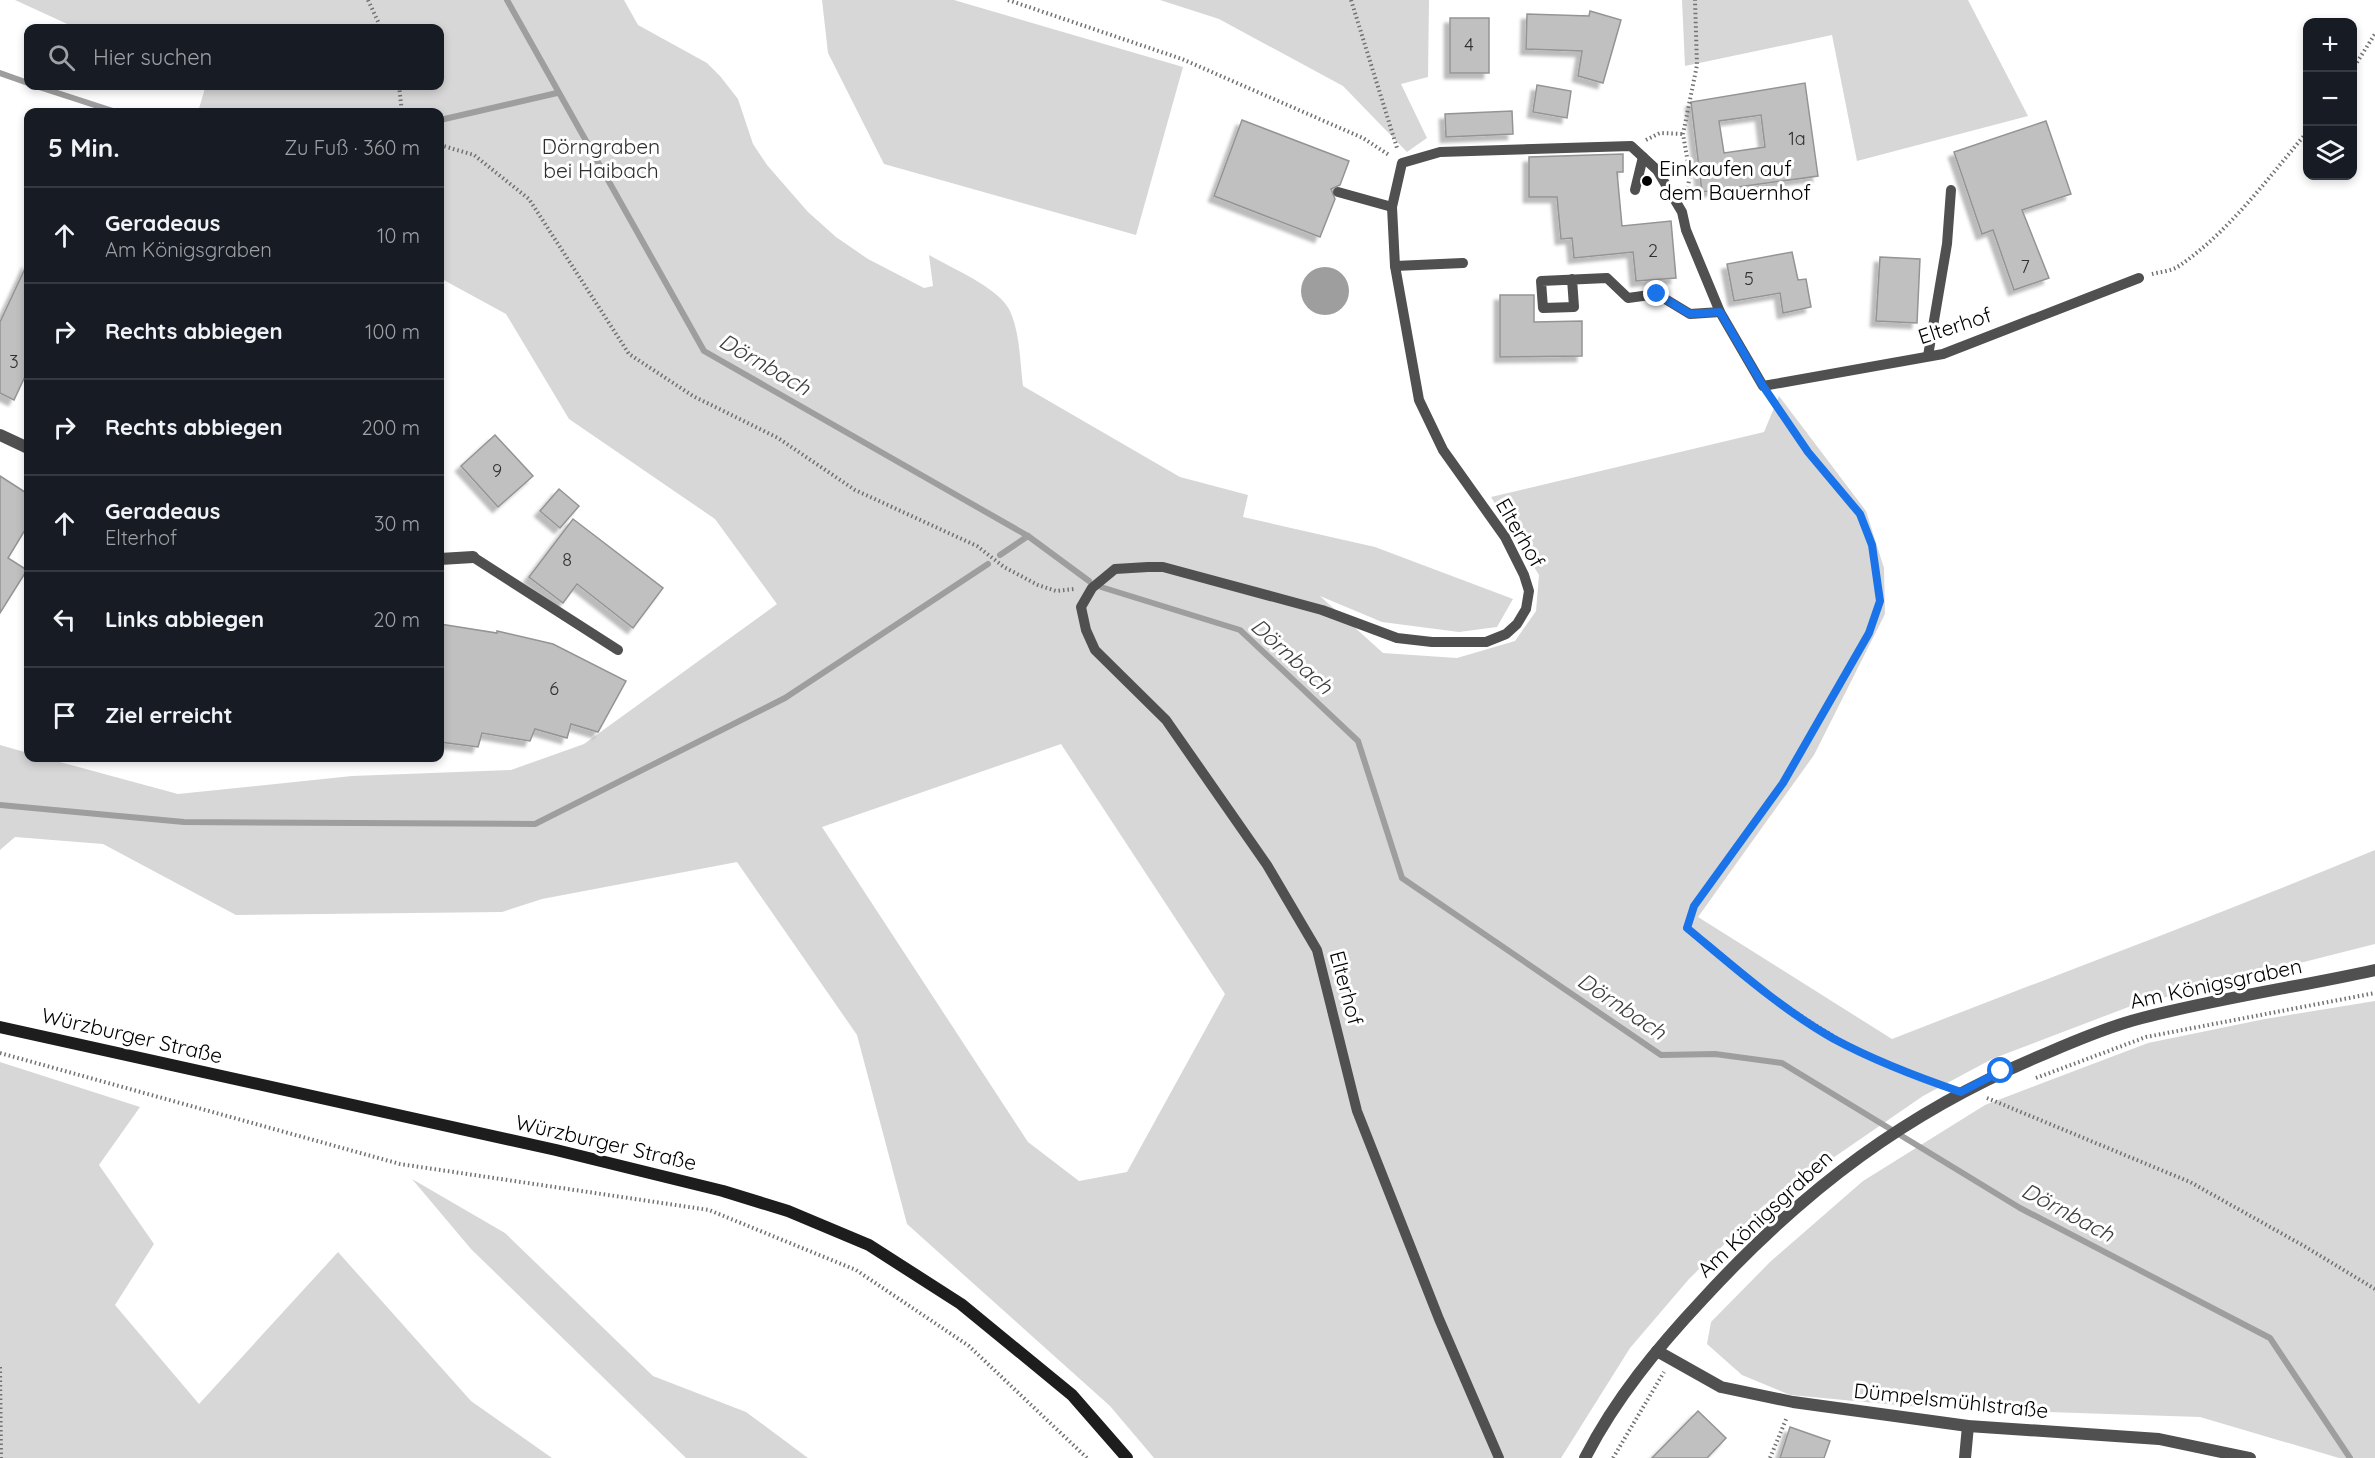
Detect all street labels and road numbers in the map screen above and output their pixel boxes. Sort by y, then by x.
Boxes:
street label: Elterhof [1915,301,1995,349]
street label: Elterhof [1491,493,1551,572]
street label: Elterhof [1325,948,1369,1028]
street label: Am Königsgraben [2127,952,2304,1014]
street label: Würzburger Straße [39,1002,225,1069]
street label: Würzburger Straße [513,1109,699,1176]
street label: Am Königsgraben [1691,1144,1837,1282]
street label: Dümpelsmühlstraße [1853,1377,2050,1423]

